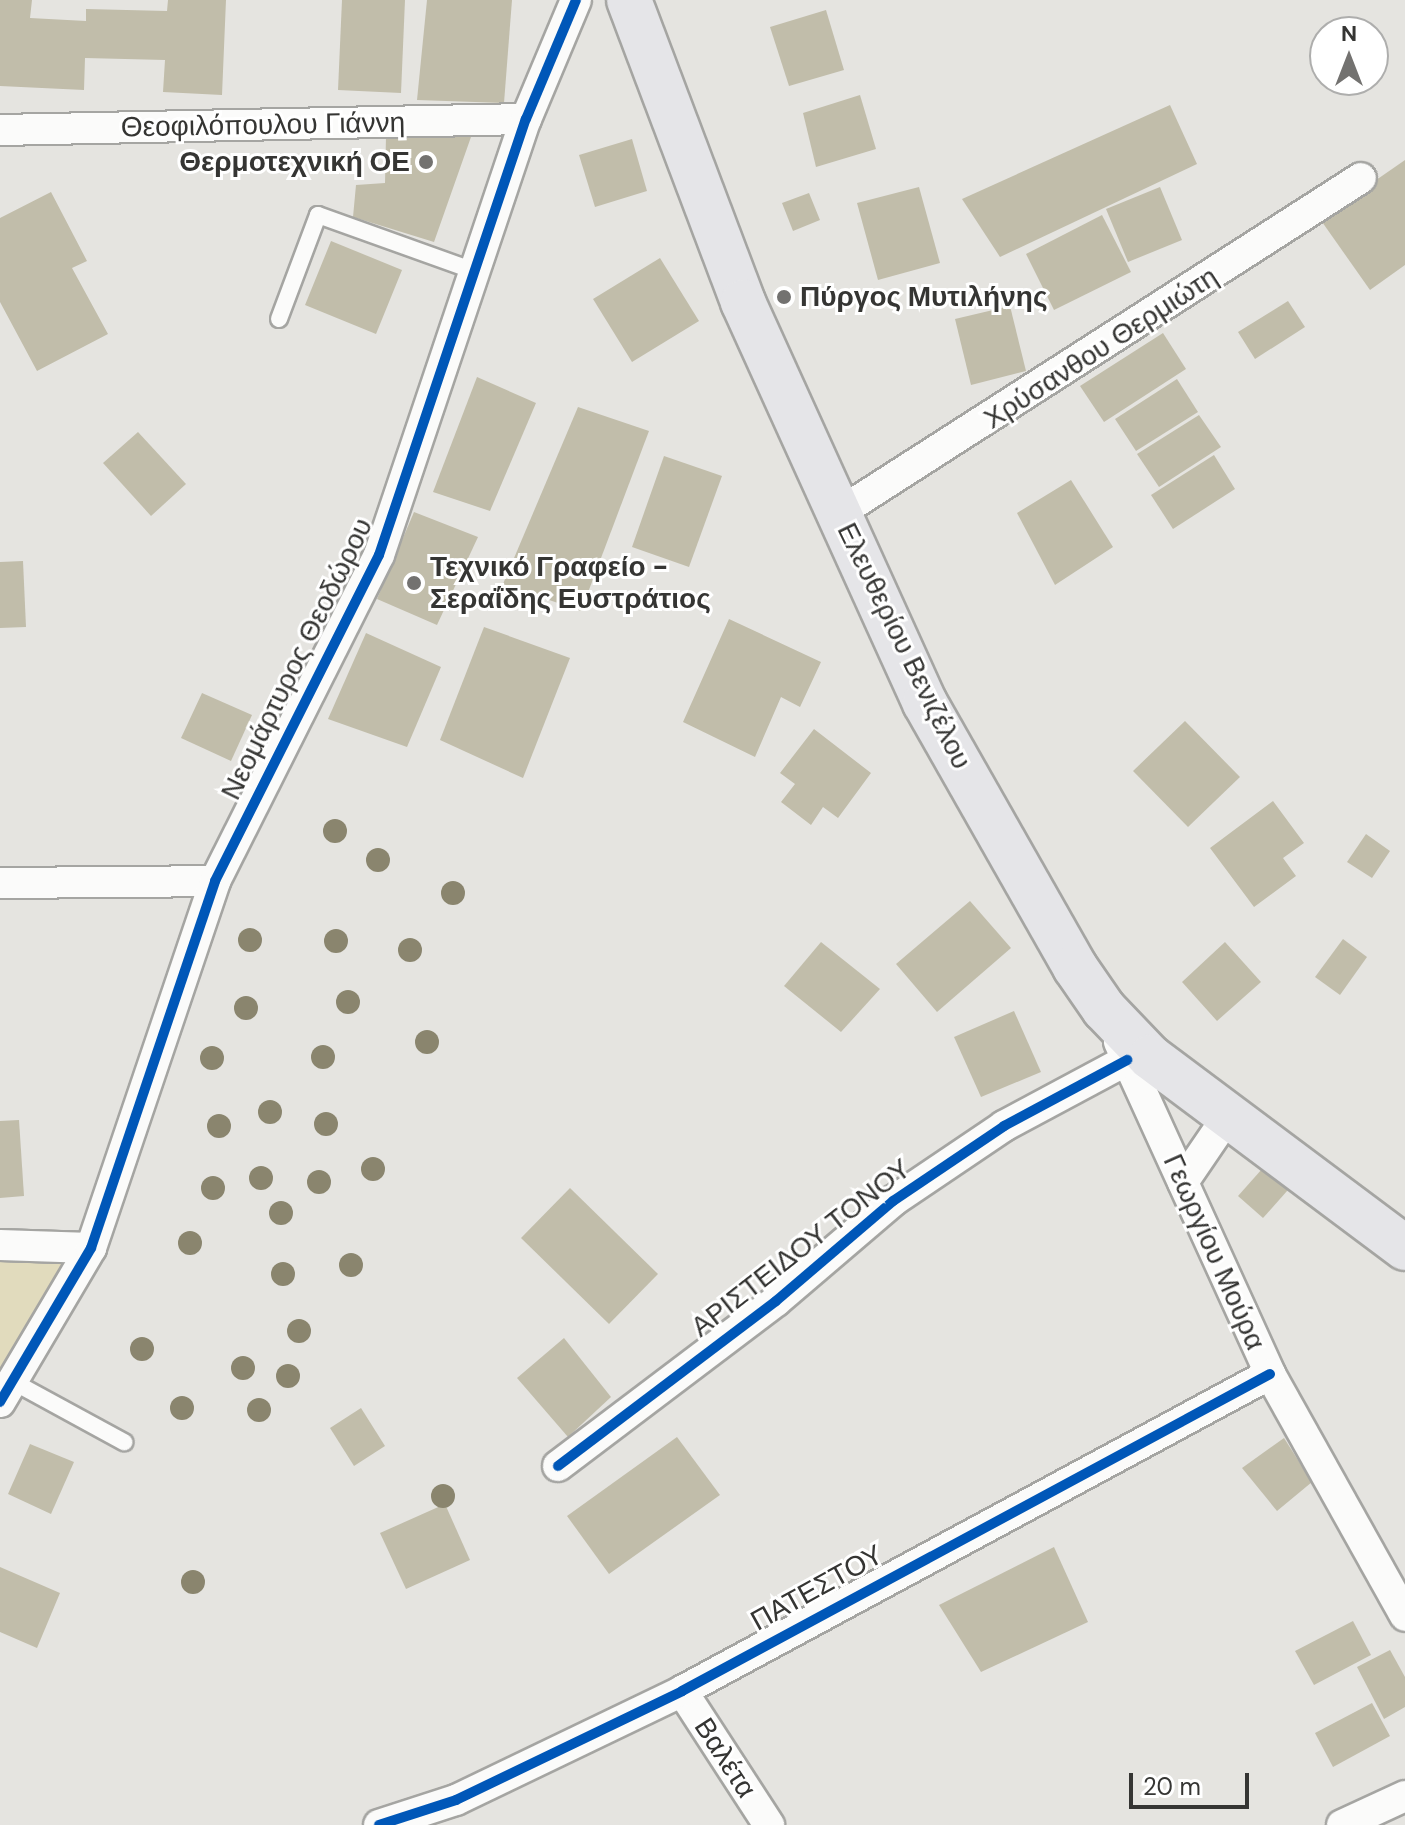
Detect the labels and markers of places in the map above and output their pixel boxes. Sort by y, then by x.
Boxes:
place label: Θερμοτεχνική ΟΕ [179,145,410,179]
marker: Θερμοτεχνική ΟΕ [417,153,435,171]
place label: Πύργος Μυτιλήνης [800,280,1047,314]
marker: Πύργος Μυτιλήνης [775,288,793,306]
place label: Τεχνικό Γραφείο - Σεραΐδης Ευστράτιος [430,550,711,616]
marker: Τεχνικό Γραφείο - Σεραΐδης Ευστράτιος [405,574,423,592]

